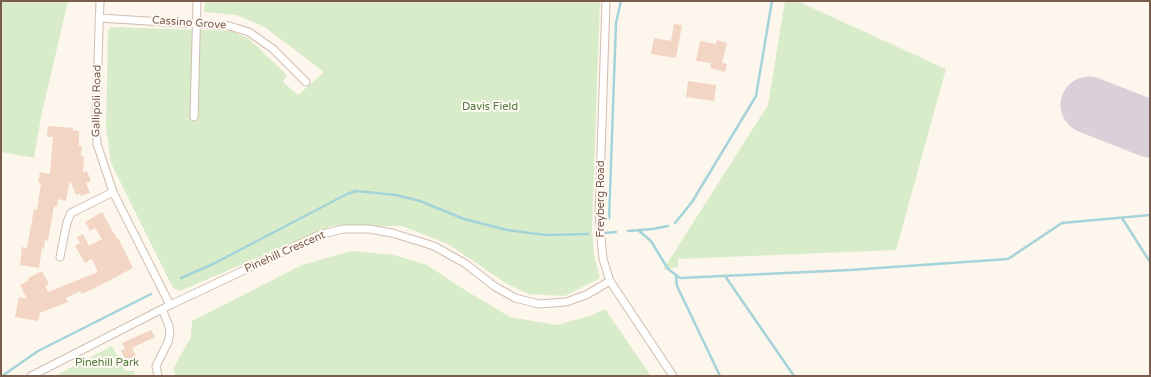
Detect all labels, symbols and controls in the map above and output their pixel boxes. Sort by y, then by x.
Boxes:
street label: Cassino Grove [151,14,227,32]
street label: Gallipoli Road [90,65,104,137]
park label: Davis Field [462,100,518,114]
street label: Freyberg Road [594,160,608,238]
street label: Pinehill Crescent [243,228,327,276]
park label: Pinehill Park [75,356,139,370]

